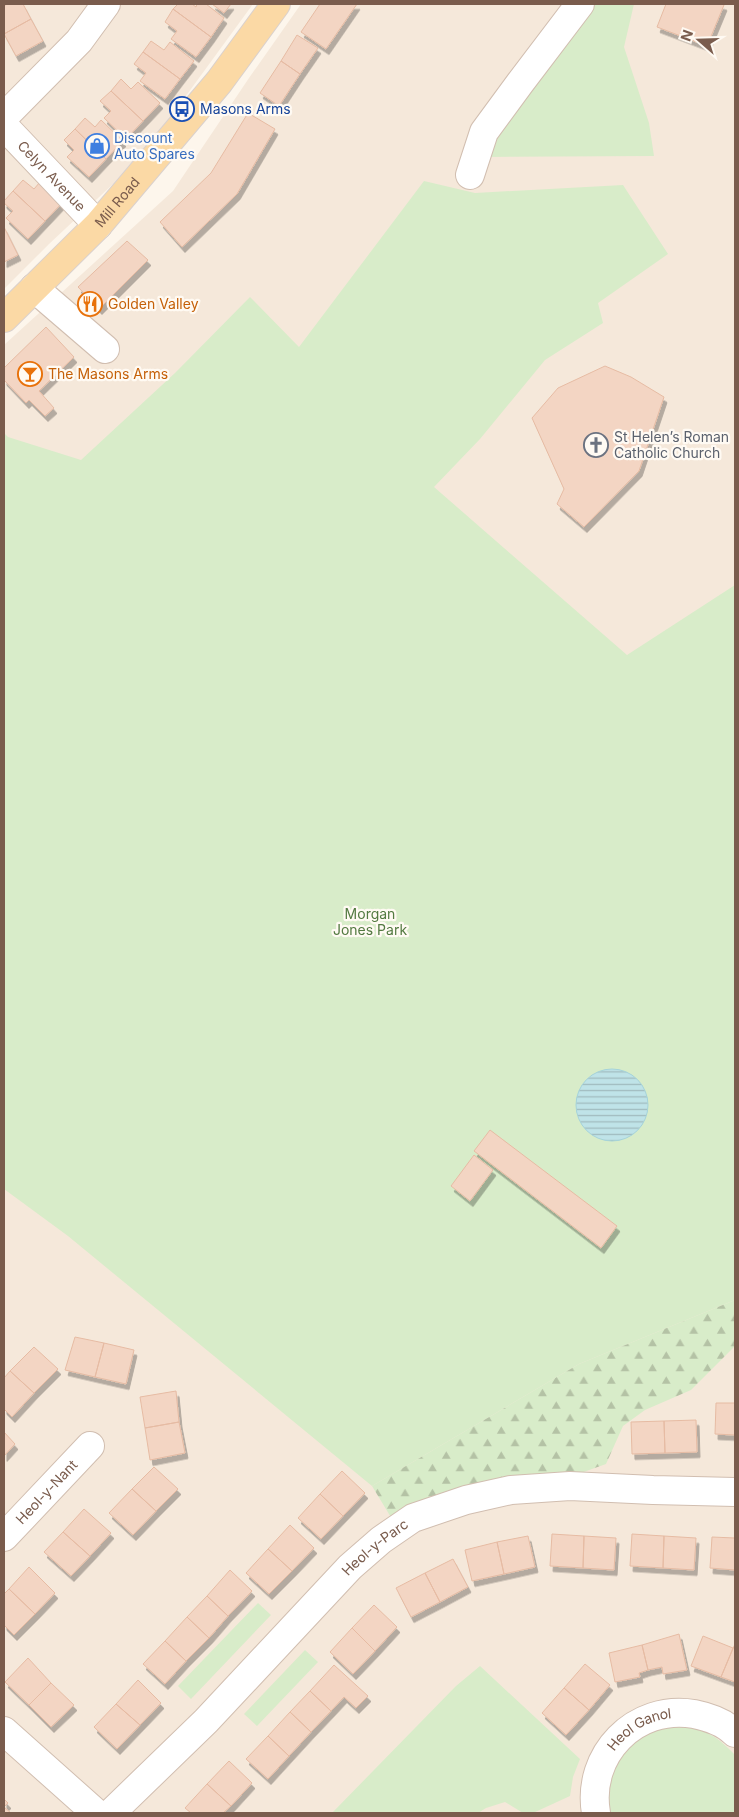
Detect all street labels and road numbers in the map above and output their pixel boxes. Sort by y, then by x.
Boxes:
street label: Celyn Avenue [14,137,89,215]
street label: Mill Road [91,173,143,231]
street label: Heol-y-Nant [12,1456,81,1527]
street label: Heol-y-Parc [338,1515,411,1579]
street label: Heol Ganol [603,1704,672,1754]

